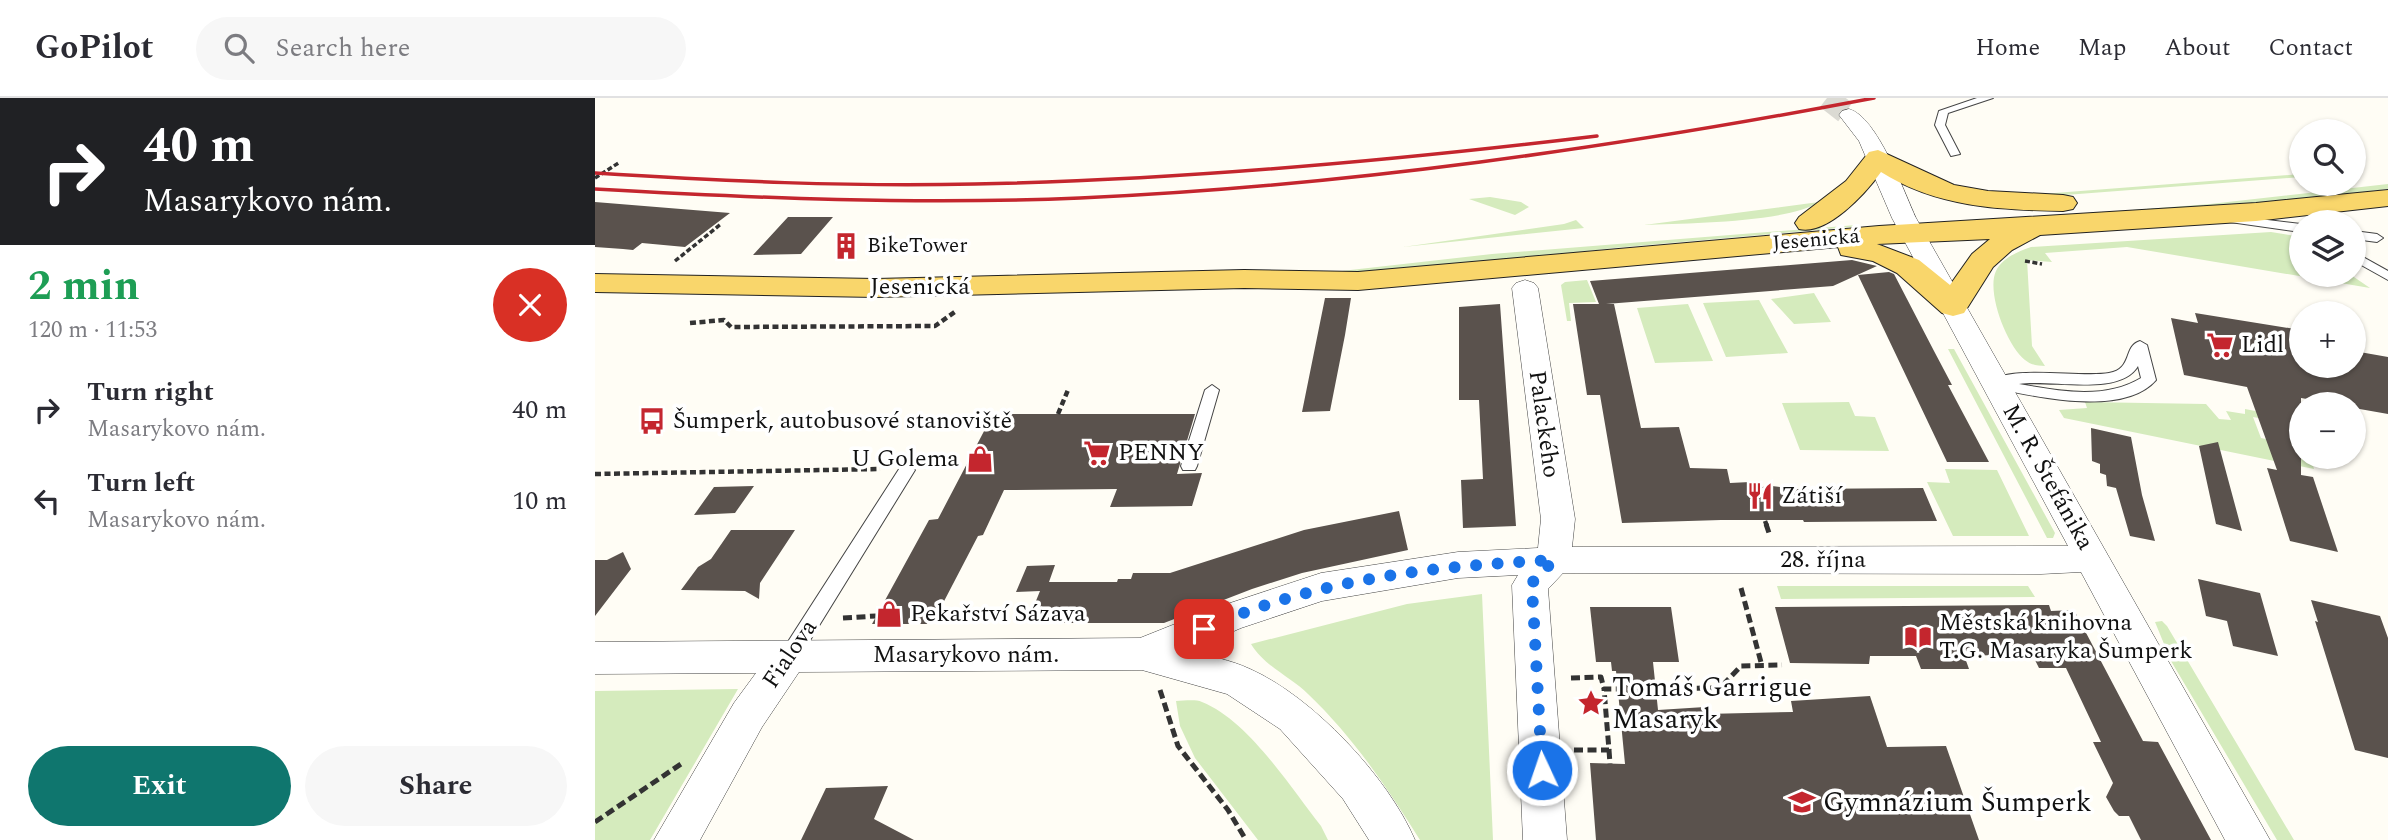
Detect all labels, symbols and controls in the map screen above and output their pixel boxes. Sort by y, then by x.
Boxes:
search box [196,17,686,80]
text: GoPilot [35,23,154,73]
text: Search here [276,28,410,68]
icon: search [220,29,258,67]
text: Home [1975,30,2040,66]
text: Map [2078,30,2126,66]
text: About [2164,30,2230,66]
text: Contact [2268,30,2353,66]
text: 40 m [143,109,254,184]
map controls [2289,119,2366,469]
button: search [2289,119,2366,196]
icon: right [28,126,119,217]
text: Masarykovo nám. [143,177,392,226]
button: layers [2289,210,2366,287]
street label: Jesenická [1771,220,1862,260]
place label: BikeTower [867,230,968,262]
building icon: BikeTower [831,231,861,261]
text: 2 min [28,255,140,318]
button: close [493,268,567,342]
street label: Jesenická [870,269,970,305]
button: + [2289,301,2366,378]
text: 120 m · 11:53 [28,313,157,348]
place label: Lidl [2241,327,2284,363]
supermarket icon: Lidl [2205,330,2235,360]
street label: Palackého [1519,368,1569,480]
text: Turn right [87,372,214,412]
text: 40 m [512,390,567,430]
icon: right [28,391,66,429]
button: − [2289,392,2366,469]
street label: M. R. Štefánika [1993,397,2103,557]
place label: Šumperk, autobusové stanoviště [673,403,1012,439]
bus stop icon: Šumperk, autobusové stanoviště [637,406,667,436]
text: Masarykovo nám. [87,412,266,447]
place label: PENNY [1118,435,1204,471]
supermarket icon: PENNY [1082,438,1112,468]
place label: U Golema [851,441,959,477]
shop icon: U Golema [965,444,995,474]
text: Turn left [87,463,195,503]
place label: Zátiší [1781,478,1844,514]
text: 10 m [512,481,567,521]
restaurant icon: Zátiší [1745,481,1775,511]
icon: left [28,482,66,520]
text: Masarykovo nám. [87,503,266,538]
street label: 28. října [1780,542,1866,578]
place label: Pekařství Sázava [910,596,1086,632]
shop icon: Pekařství Sázava [874,599,904,629]
pin [1174,599,1234,659]
place label: Městská knihovna T.G. Masaryka Šumperk [1939,605,2193,669]
icon: arrive [1185,610,1223,648]
street label: Fialova [754,612,827,696]
library icon: Městská knihovna T.G. Masaryka Šumperk [1903,622,1933,652]
street label: Masarykovo nám. [873,637,1059,673]
place label: Tomáš Garrigue Masaryk [1612,666,1812,741]
place icon: Tomáš Garrigue Masaryk [1576,688,1606,718]
position arrow [1505,733,1579,807]
button: Exit [28,746,291,826]
button: Share [305,746,567,826]
place label: Gymnázium Šumperk [1823,781,2092,824]
school or university icon: Gymnázium Šumperk [1787,787,1817,817]

